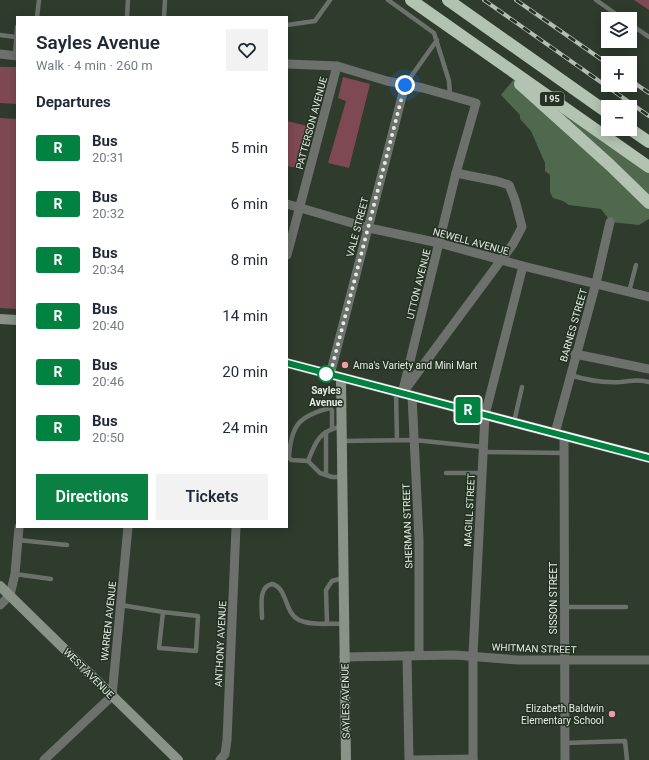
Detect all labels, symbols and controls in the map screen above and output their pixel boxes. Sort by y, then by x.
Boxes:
map controls [601,12,637,136]
button: layers [601,12,637,48]
button: heart [226,29,268,71]
text: Sayles Avenue [36,31,160,54]
button: + [601,56,637,92]
text: Walk · 4 min · 260 m [36,58,153,73]
street label: PATTERSON AVENUE [294,75,329,171]
your location [395,75,415,95]
road number: I 95 [540,92,564,106]
text: Departures [36,93,111,111]
button: − [601,100,637,136]
text: Bus [92,132,118,150]
text: 5 min [231,139,268,157]
text: R [54,140,62,156]
text: 20:31 [92,150,124,165]
text: Bus [92,188,118,206]
text: 6 min [231,195,268,213]
text: R [54,196,62,212]
street label: VALE STREET [344,196,371,258]
text: 20:32 [92,206,124,221]
street label: NEWELL AVENUE [432,226,510,257]
text: Bus [92,244,118,262]
street label: UTTON AVENUE [404,247,433,321]
text: 8 min [231,251,268,269]
text: R [54,252,62,268]
text: 20:34 [92,262,124,277]
street label: BARNES STREET [558,287,589,363]
text: Bus [92,300,118,318]
text: 14 min [222,307,268,325]
text: R [54,308,62,324]
text: 20:40 [92,318,124,333]
text: Bus [92,356,118,374]
marker: Ama's Variety and Mini Mart [340,360,350,370]
place label: Ama's Variety and Mini Mart [353,360,477,371]
text: 20 min [222,363,268,381]
text: R [54,364,62,380]
marker: Sayles Avenue [317,365,335,383]
text: 20:46 [92,374,124,389]
place label: Sayles Avenue [309,385,343,408]
line badge: R [455,397,481,423]
text: R [464,402,472,418]
text: Bus [92,412,118,430]
text: 24 min [222,419,268,437]
text: R [54,420,62,436]
text: 20:50 [92,430,124,445]
street label: MAGILL STREET [462,473,477,547]
button: Directions [36,474,148,520]
button: Tickets [156,474,268,520]
street label: SHERMAN STREET [401,483,414,569]
street label: SISSON STREET [548,562,559,634]
street label: WARREN AVENUE [99,580,118,662]
street label: ANTHONY AVENUE [213,600,228,687]
street label: WHITMAN STREET [491,642,577,655]
street label: WEST AVENUE [61,646,116,701]
street label: SAYLES AVENUE [339,663,352,739]
place label: Elizabeth Baldwin Elementary School [521,703,604,726]
marker: Elizabeth Baldwin Elementary School [607,709,617,719]

